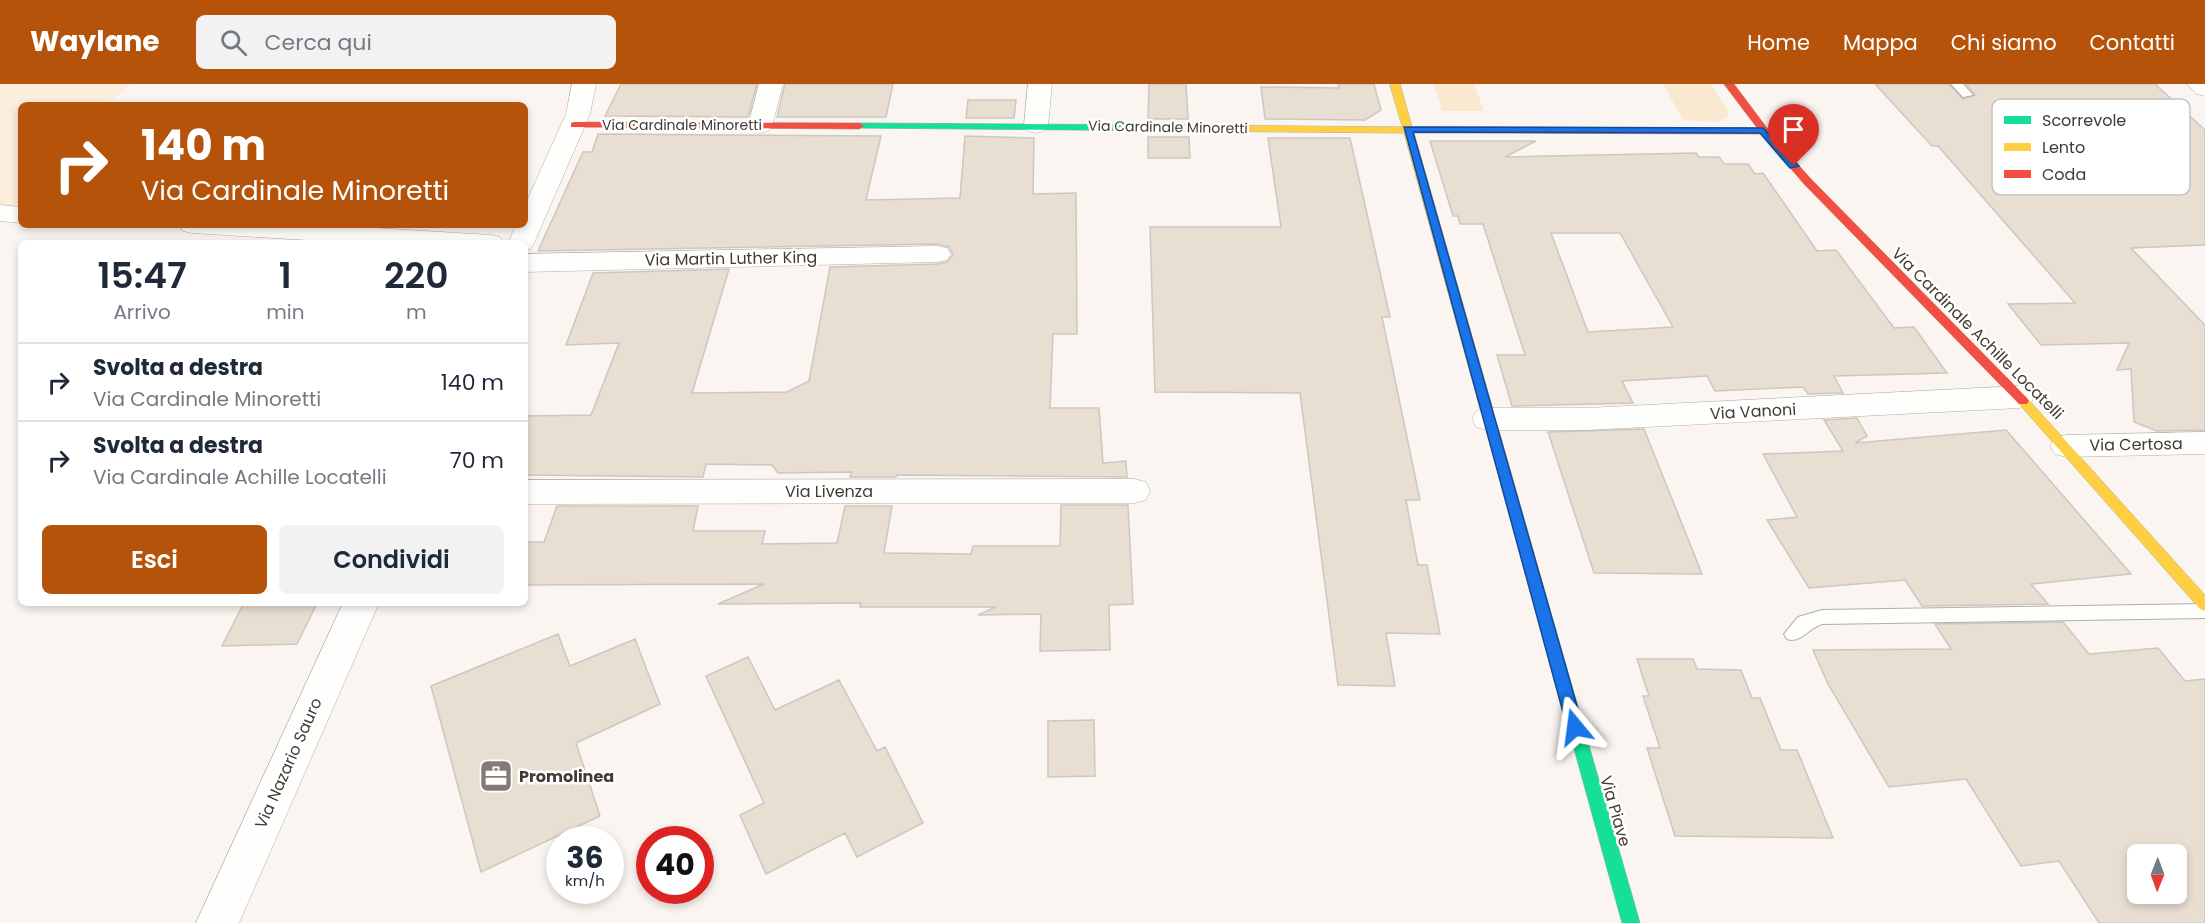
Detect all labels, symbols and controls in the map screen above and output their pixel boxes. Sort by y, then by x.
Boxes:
search box [196,15,616,69]
text: Waylane [30,22,160,61]
icon: search [217,26,250,59]
text: Cerca qui [265,27,372,58]
text: Home [1747,28,1810,57]
text: Mappa [1843,28,1918,57]
text: Chi siamo [1951,28,2057,57]
text: Contatti [2090,28,2175,57]
legend [1992,99,2190,195]
pin [1768,104,1819,166]
text: Scorrevole [2042,109,2126,132]
icon: arrive [1777,113,1810,146]
street label: Via Cardinale Minoretti [602,115,762,135]
text: 140 m [141,116,266,175]
street label: Via Cardinale Minoretti [1088,116,1248,138]
icon: right [42,126,120,204]
text: Lento [2042,136,2085,159]
text: Coda [2042,163,2086,186]
text: Via Cardinale Minoretti [141,172,449,209]
street label: Via Cardinale Achille Locatelli [1886,242,2069,425]
street label: Via Martin Luther King [645,245,818,272]
text: 15:47 [97,250,187,301]
text: 1 [279,250,292,301]
text: 220 [384,250,449,301]
text: Arrivo [113,298,171,326]
text: min [266,298,304,326]
text: m [406,298,427,326]
text: Svolta a destra [93,352,263,383]
icon: right [42,366,75,399]
text: 140 m [441,367,504,398]
text: Via Cardinale Minoretti [93,385,321,413]
street label: Via Vanoni [1709,398,1797,425]
text: Svolta a destra [93,430,263,461]
street label: Via Certosa [2089,432,2183,457]
icon: right [42,444,75,477]
text: 70 m [450,445,504,476]
text: Via Cardinale Achille Locatelli [93,463,387,491]
street label: Via Livenza [785,480,873,503]
button: Esci [42,525,267,594]
button: Condividi [279,525,504,594]
street label: Via Nazario Sauro [249,694,328,832]
position arrow [1543,695,1607,759]
office icon: Promolinea [478,758,514,794]
place label: Promolinea [519,765,614,788]
street label: Via Piave [1594,773,1637,849]
speed limit sign: 40 [636,826,714,904]
text: 36 [566,836,604,879]
north arrow [2127,844,2187,904]
map controls [2127,844,2187,904]
text: km/h [565,870,605,891]

